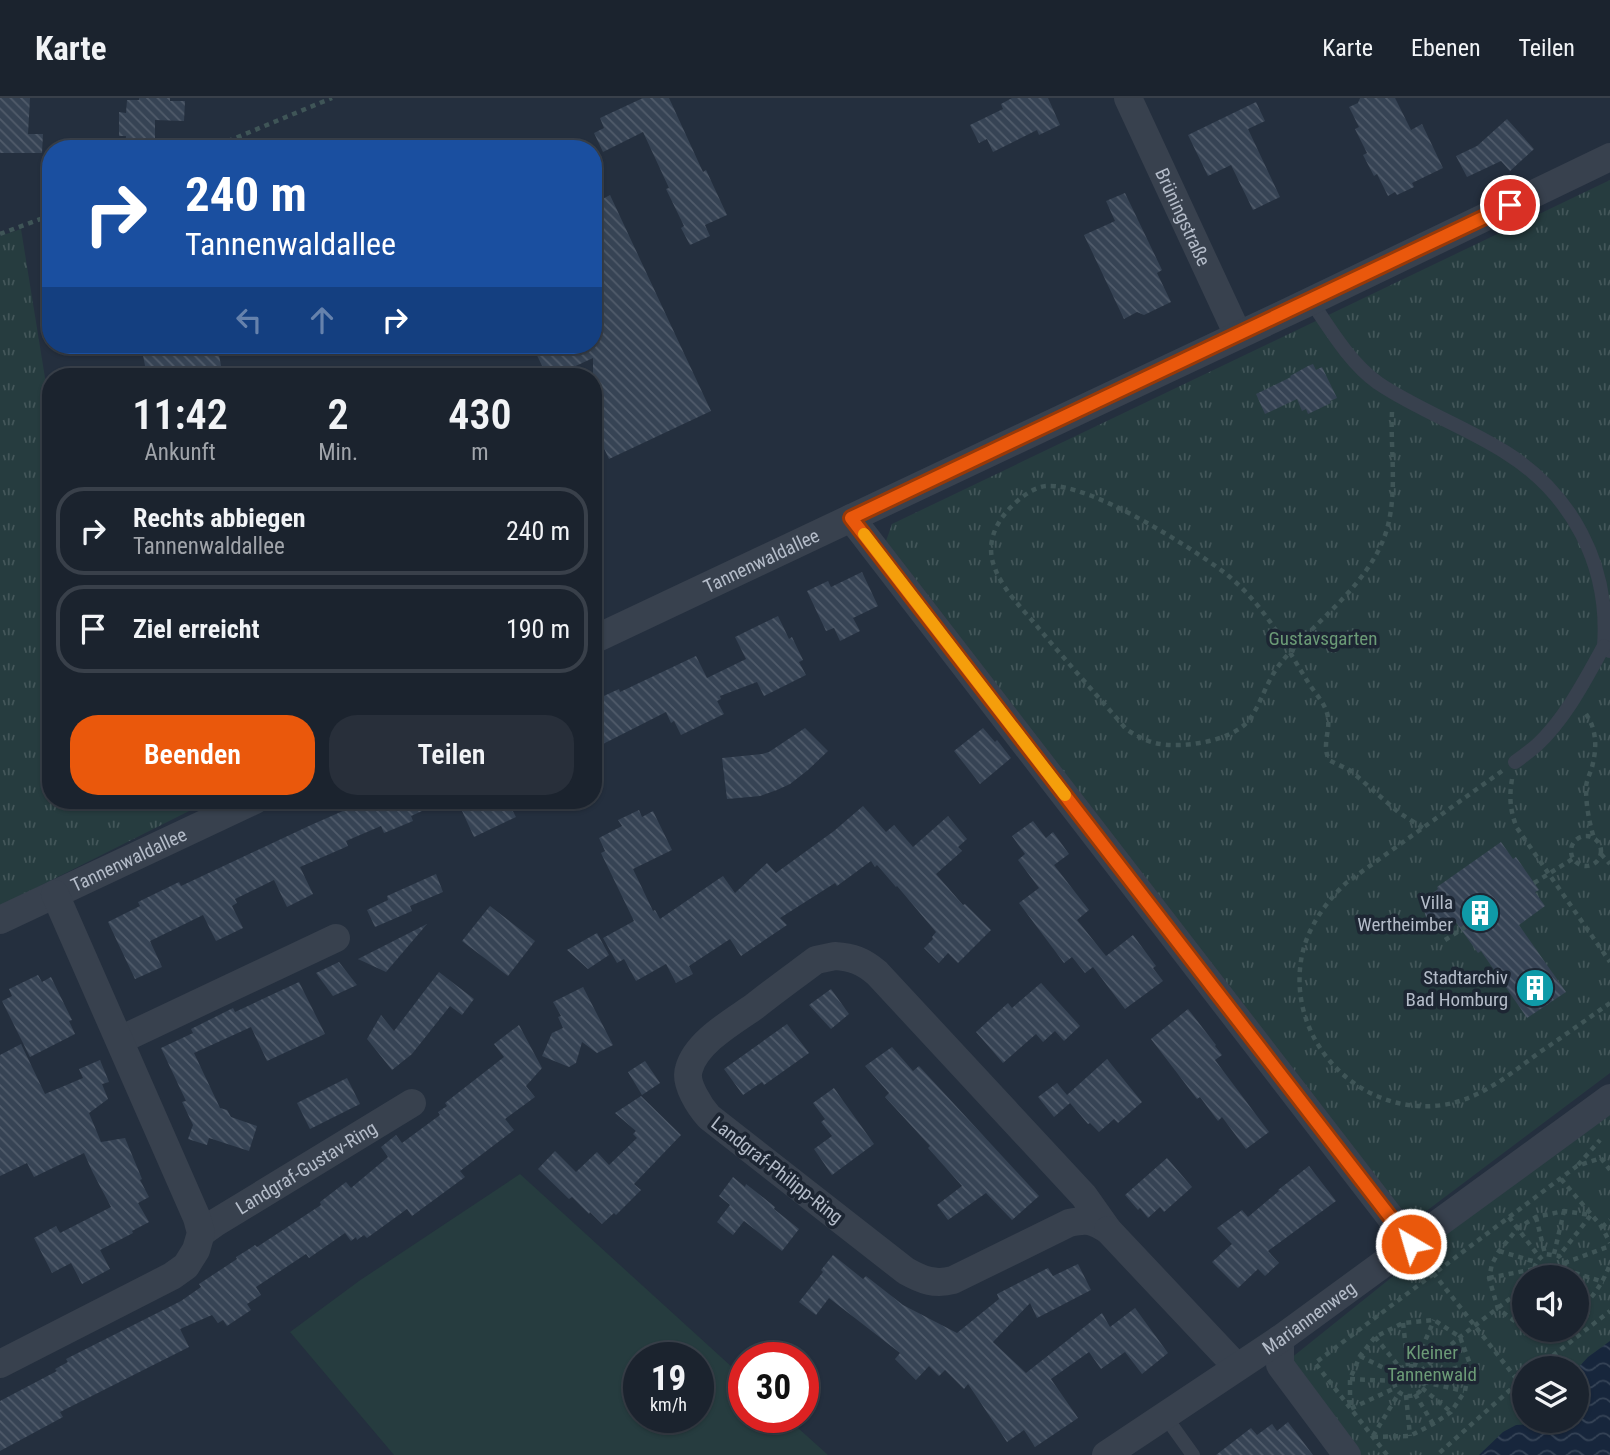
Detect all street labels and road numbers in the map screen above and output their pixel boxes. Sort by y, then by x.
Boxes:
street label: Brüningstraße [1151,164,1216,269]
street label: Tannenwaldallee [700,523,823,598]
street label: Tannenwaldallee [67,822,190,897]
street label: Landgraf-Philipp-Ring [707,1111,847,1229]
street label: Landgraf-Gustav-Ring [231,1116,381,1219]
street label: Mariannenweg [1258,1276,1360,1359]

